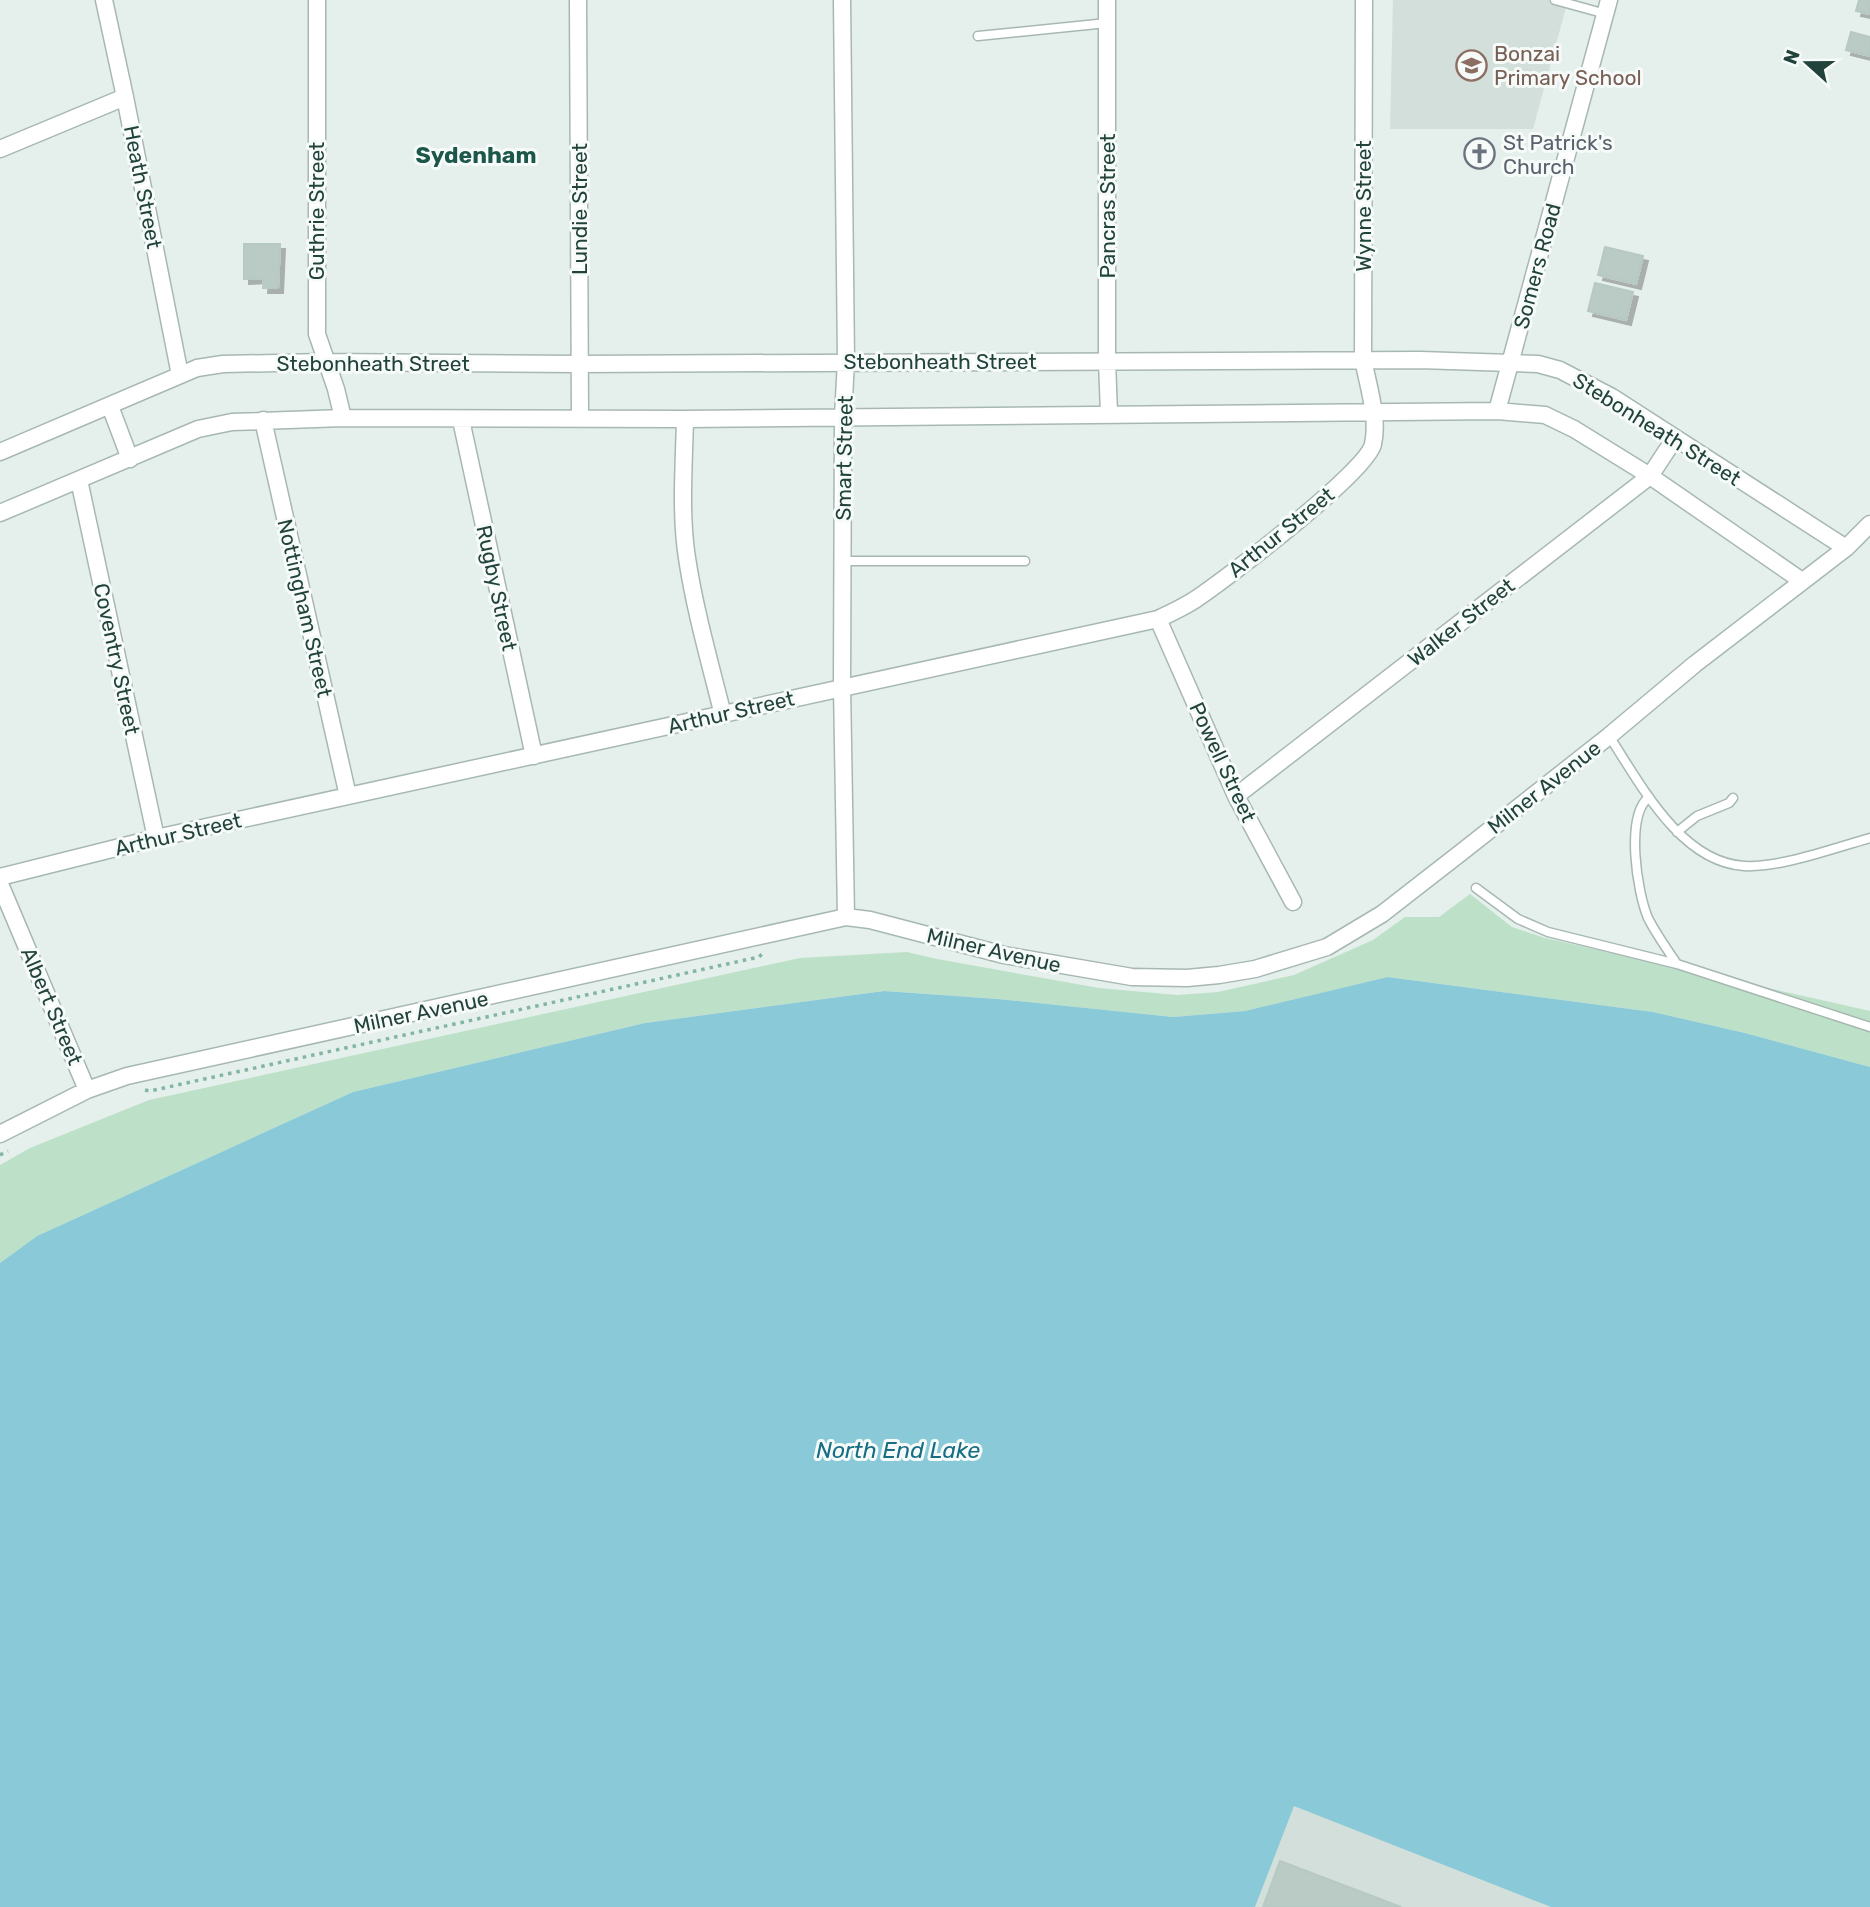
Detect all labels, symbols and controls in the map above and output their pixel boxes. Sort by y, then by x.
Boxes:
north arrow [1772,28,1842,98]
place label: Bonzai Primary School [1494,41,1642,90]
text: N [1778,47,1805,68]
school or university icon: Bonzai Primary School [1454,48,1488,82]
street label: Heath Street [119,123,167,251]
place label: St Patrick's Church [1503,130,1613,179]
street label: Pancras Street [1095,133,1120,279]
church icon: St Patrick's Church [1463,137,1497,171]
street label: Wynne Street [1351,140,1376,272]
district label: Sydenham [415,141,537,169]
street label: Guthrie Street [304,142,329,280]
street label: Lundie Street [567,143,592,275]
street label: Somers Road [1508,200,1566,332]
street label: Stebonheath Street [843,349,1037,374]
street label: Stebonheath Street [276,351,470,376]
street label: Stebonheath Street [1568,367,1746,491]
street label: Smart Street [830,395,858,521]
street label: Arthur Street [1223,482,1339,582]
street label: Nottingham Street [272,516,338,700]
street label: Rugby Street [471,523,523,653]
street label: Walker Street [1403,573,1519,671]
street label: Coventry Street [89,581,145,737]
street label: Arthur Street [665,685,797,739]
street label: Powell Street [1184,698,1262,826]
street label: Milner Avenue [1482,735,1606,839]
street label: Arthur Street [112,807,244,861]
street label: Milner Avenue [924,922,1064,978]
street label: Albert Street [16,943,88,1069]
street label: Milner Avenue [351,986,491,1038]
water label: North End Lake [816,1436,980,1464]

